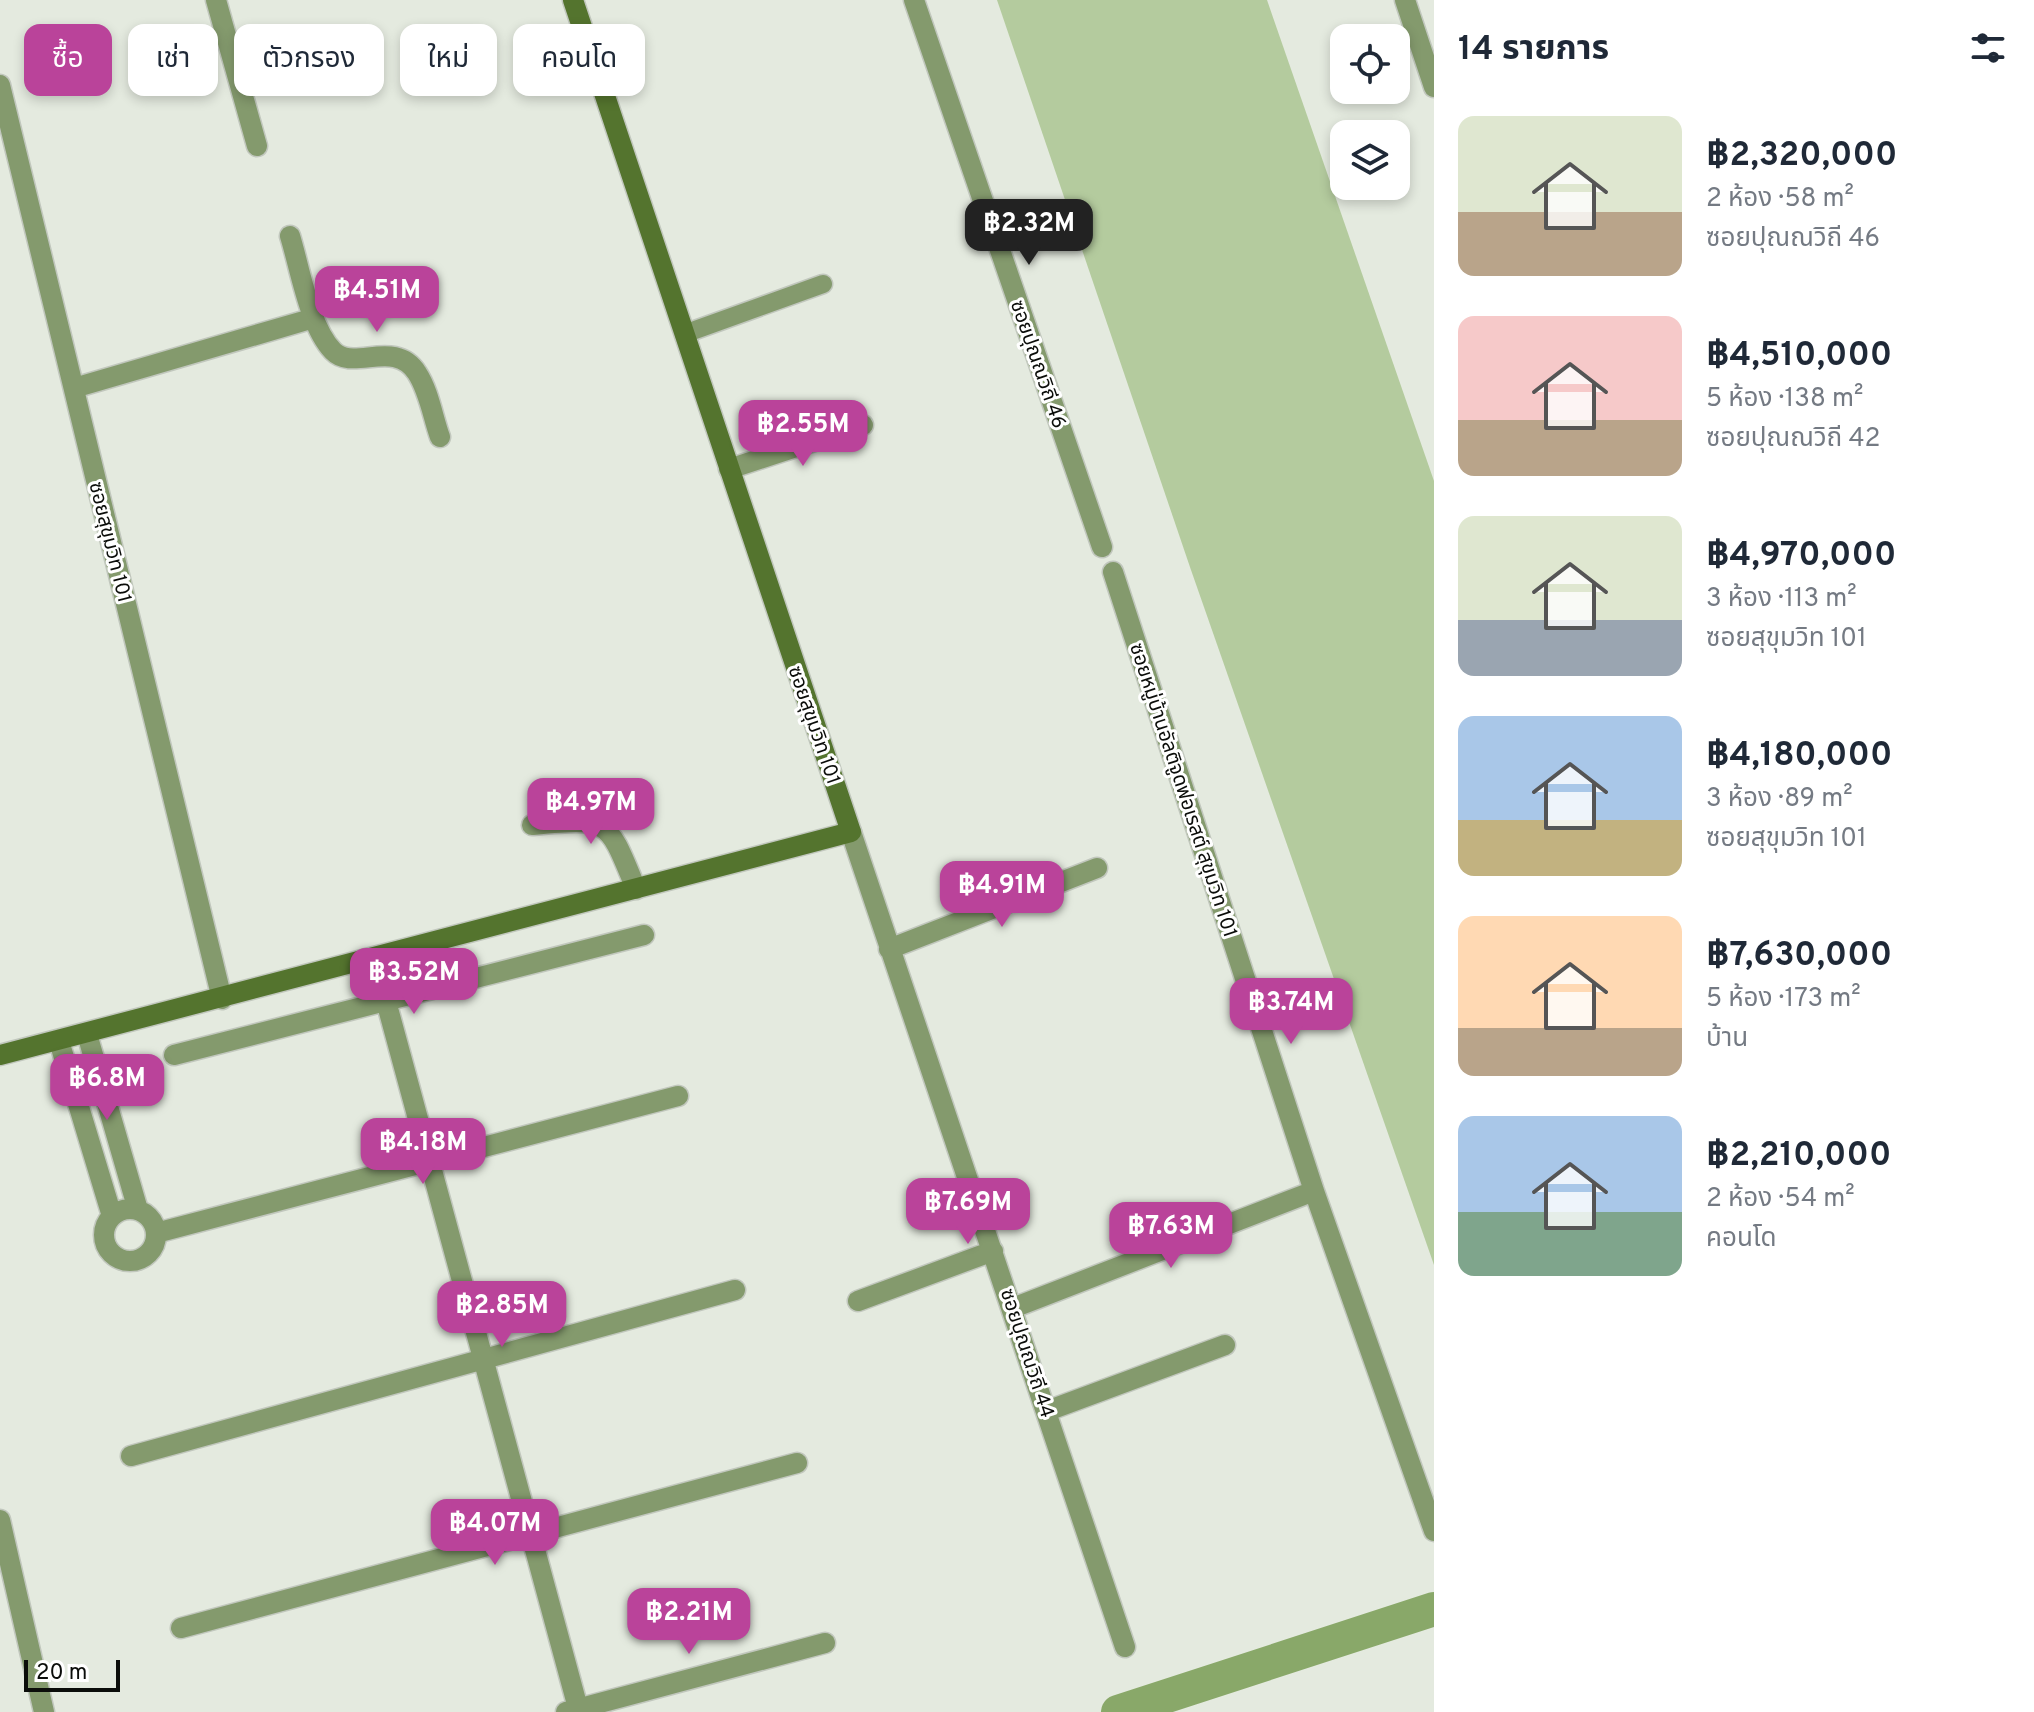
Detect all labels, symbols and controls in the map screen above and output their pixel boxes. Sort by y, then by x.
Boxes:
chip: ซื้อ [24,24,112,96]
chip: เช่า [128,24,218,96]
chip: ตัวกรอง [234,24,384,96]
chip: ใหม่ [400,24,497,96]
chip: คอนโด [513,24,645,96]
map controls [1330,24,1410,200]
button: locate [1330,24,1410,104]
icon: filters [1966,26,2010,70]
text: 14 รายการ [1458,29,1609,72]
button: layers [1330,120,1410,200]
text: ฿2,320,000 [1706,135,1897,178]
icon: home [1522,148,1618,244]
text: 2 ห้อง · 58 m² [1706,183,1854,216]
pin: ฿2.32M [964,199,1094,267]
text: ฿2.32M [983,208,1075,241]
text: ซอยปุณณวิถี 46 [1706,223,1880,256]
pin: ฿4.51M [312,266,442,334]
text: ฿4.51M [333,275,421,308]
street label: ซอยปุณณวิถี 46 [1003,297,1071,432]
text: ฿4,510,000 [1706,335,1892,378]
icon: home [1522,348,1618,444]
text: 5 ห้อง · 138 m² [1706,383,1863,416]
pin: ฿2.55M [738,400,868,468]
text: ฿2.55M [757,409,849,442]
text: ซอยปุณณวิถี 42 [1706,423,1880,456]
street label: ซอยสุขุมวิท 101 [81,479,137,606]
text: ฿4,970,000 [1706,535,1896,578]
icon: home [1522,548,1618,644]
text: 3 ห้อง · 113 m² [1706,583,1857,616]
text: ซอยสุขุมวิท 101 [1706,623,1867,656]
street label: ซอยหมู่บ้านอัลติจูดฟอเรสต์ สุขุมวิท 101 [1122,640,1242,941]
street label: ซอยสุขุมวิท 101 [781,663,846,788]
text: ฿4,180,000 [1706,735,1892,778]
icon: home [1522,748,1618,844]
pin: ฿4.97M [526,778,656,846]
text: 3 ห้อง · 89 m² [1706,783,1853,816]
text: ฿4.97M [545,787,637,820]
text: ซอยสุขุมวิท 101 [1706,823,1867,856]
pin: ฿4.91M [937,861,1067,929]
text: ฿4.91M [958,870,1046,903]
text: ฿7,630,000 [1706,935,1892,978]
pin: ฿3.52M [349,948,479,1016]
icon: home [1522,948,1618,1044]
text: ฿3.52M [368,957,460,990]
pin: ฿3.74M [1226,978,1356,1046]
text: 5 ห้อง · 173 m² [1706,983,1861,1016]
text: ฿3.74M [1248,987,1334,1020]
text: บ้าน [1706,1023,1748,1056]
pin: ฿6.8M [51,1054,163,1122]
text: ฿6.8M [68,1063,146,1096]
pin: ฿4.18M [358,1118,488,1186]
text: ฿4.18M [379,1127,467,1160]
text: ฿2,210,000 [1706,1135,1891,1178]
icon: home [1522,1148,1618,1244]
pin: ฿7.69M [903,1178,1033,1246]
text: 2 ห้อง · 54 m² [1706,1183,1855,1216]
text: ฿7.69M [924,1187,1012,1220]
pin: ฿7.63M [1106,1202,1236,1270]
text: ฿7.63M [1127,1211,1215,1244]
text: คอนโด [1706,1223,1777,1256]
pin: ฿2.85M [437,1281,567,1349]
street label: ซอยปุณณวิถี 44 [993,1286,1059,1422]
text: ฿2.85M [455,1290,549,1323]
pin: ฿4.07M [430,1499,560,1567]
text: ฿4.07M [449,1508,541,1541]
pin: ฿2.21M [624,1588,754,1656]
text: ฿2.21M [645,1597,733,1630]
scale bar [24,1656,120,1692]
text: 20 m [36,1660,87,1687]

